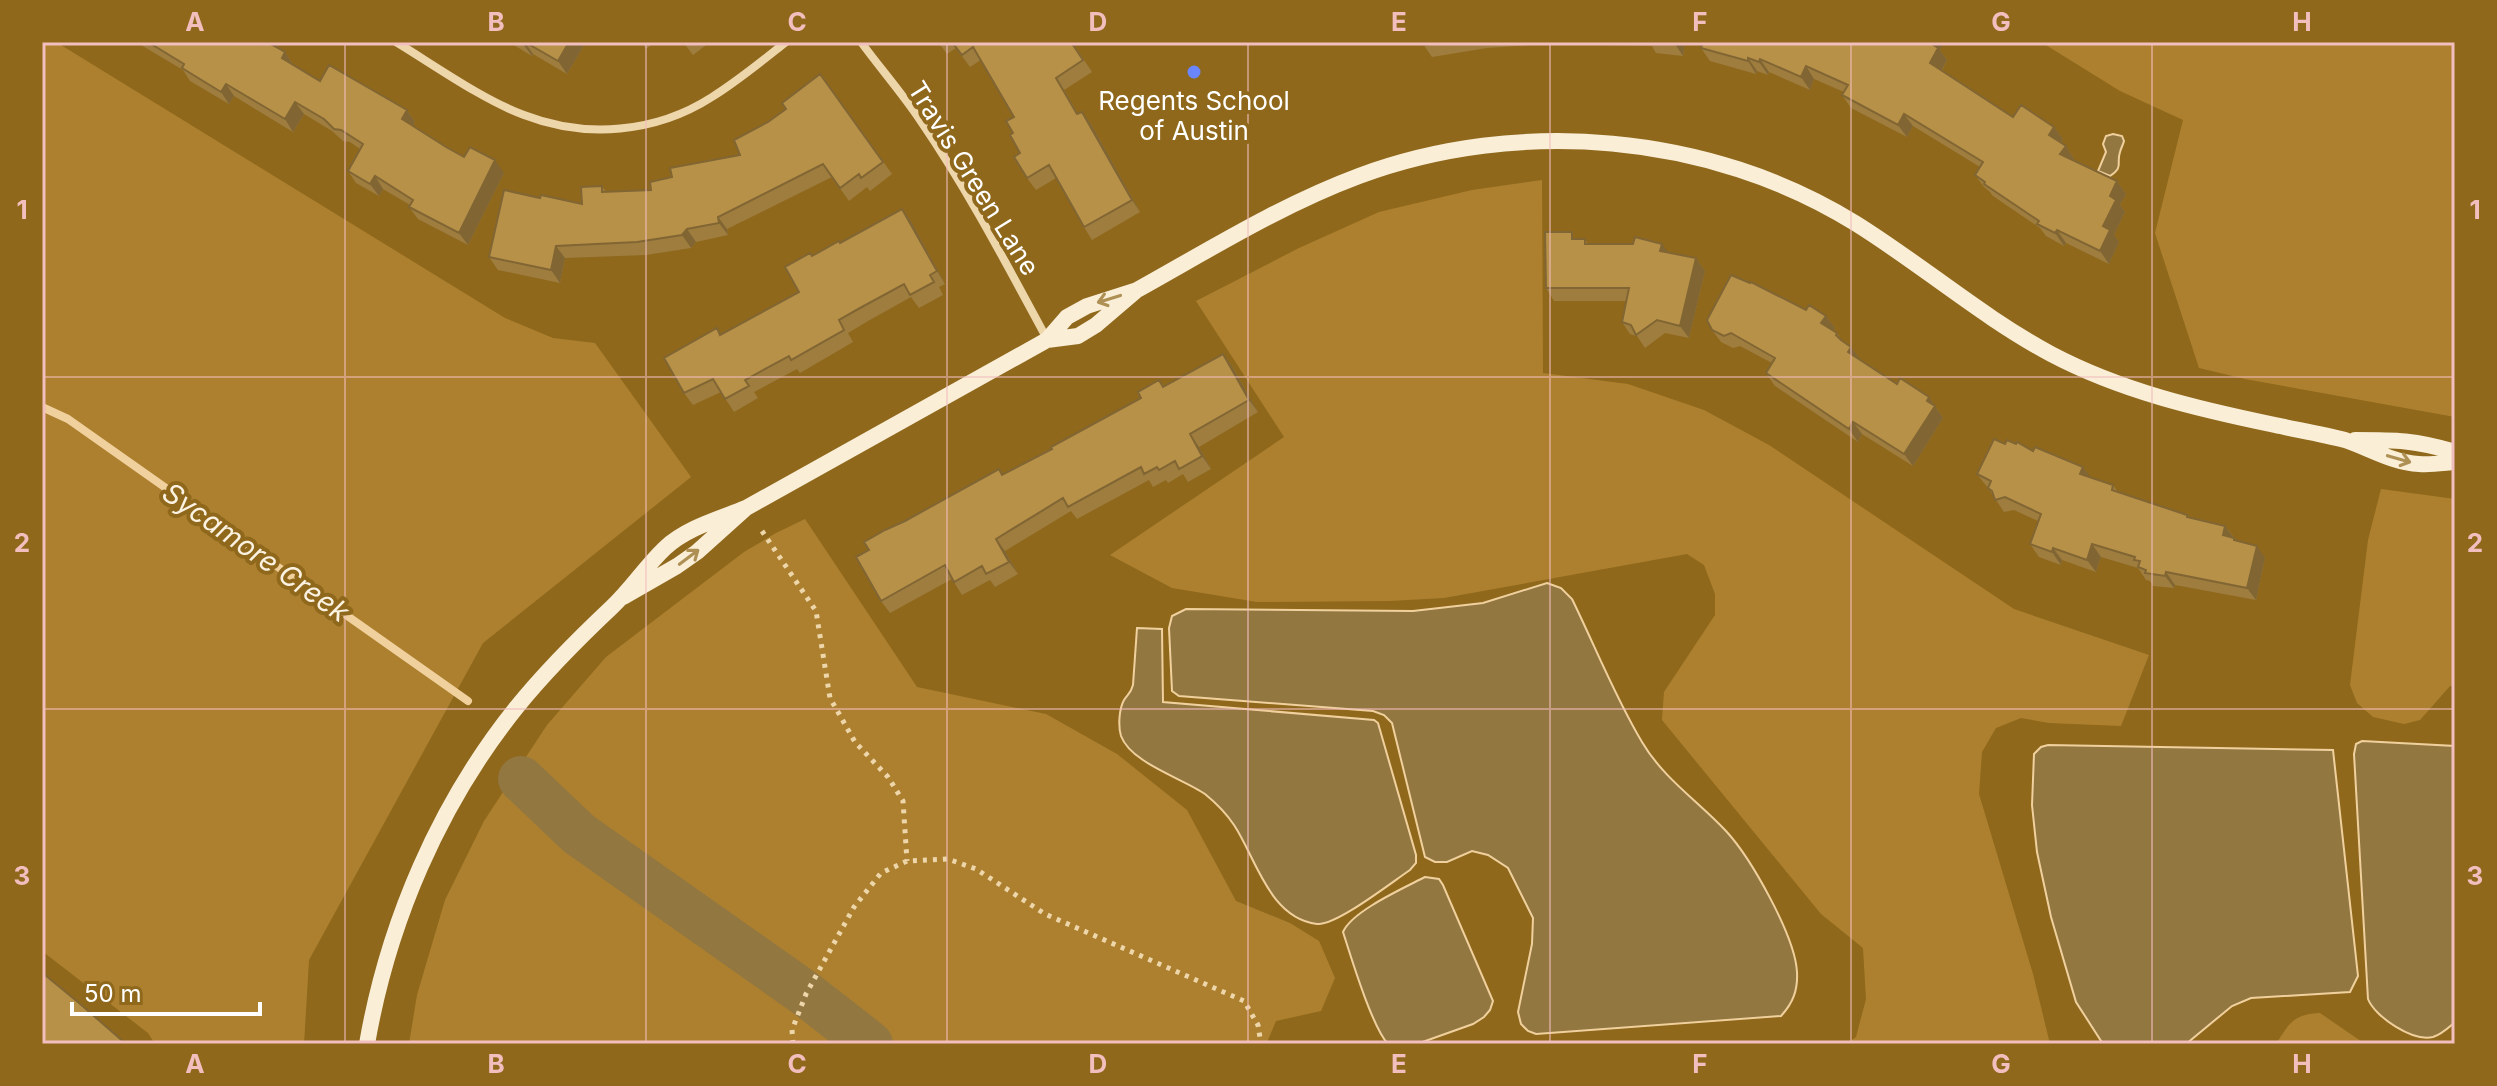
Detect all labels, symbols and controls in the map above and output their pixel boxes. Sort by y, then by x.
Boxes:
text: A [185,6,205,37]
text: B [487,6,505,37]
text: C [787,6,807,37]
text: D [1089,6,1107,37]
text: E [1391,6,1407,37]
text: F [1692,6,1708,37]
text: G [1991,6,2011,37]
text: H [2292,6,2312,37]
marker: Regents School of Austin [1185,63,1203,81]
street label: Travis Green Lane [902,75,1046,281]
place label: Regents School of Austin [1098,85,1290,146]
text: 1 [16,194,28,225]
text: 1 [2469,194,2481,225]
one-way arrow [1097,292,1123,307]
one-way arrow [2385,452,2411,467]
water label: Sycamore Creek [156,475,356,629]
text: 2 [14,527,30,558]
text: 2 [2467,527,2483,558]
one-way arrow [678,549,700,566]
text: 3 [14,860,30,891]
text: 3 [2467,860,2483,891]
scale bar [72,966,260,1016]
text: 50 m [84,979,142,1008]
text: A [185,1048,205,1079]
text: B [487,1048,505,1079]
text: C [787,1048,807,1079]
text: D [1089,1048,1107,1079]
text: E [1391,1048,1407,1079]
text: F [1692,1048,1708,1079]
text: G [1991,1048,2011,1079]
text: H [2292,1048,2312,1079]

